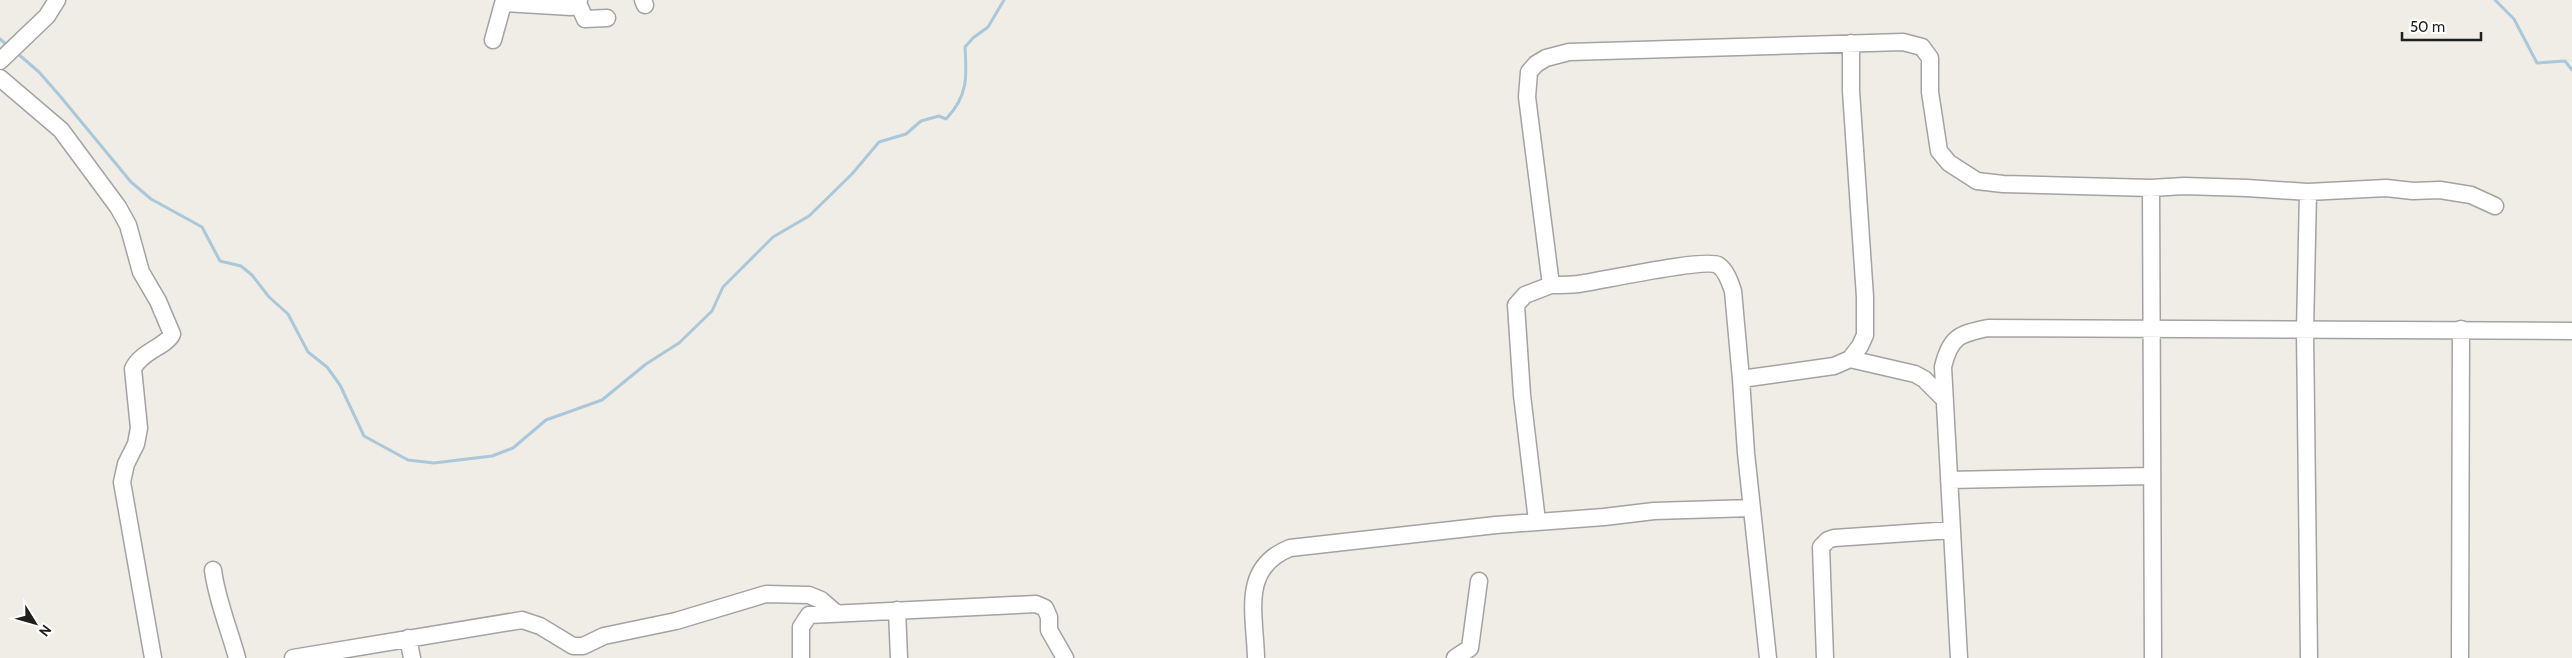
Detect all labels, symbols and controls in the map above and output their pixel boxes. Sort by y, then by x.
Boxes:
scale bar [2402,10,2481,42]
text: 50 m [2410,18,2445,36]
north arrow [10,598,60,648]
text: N [35,621,56,640]

